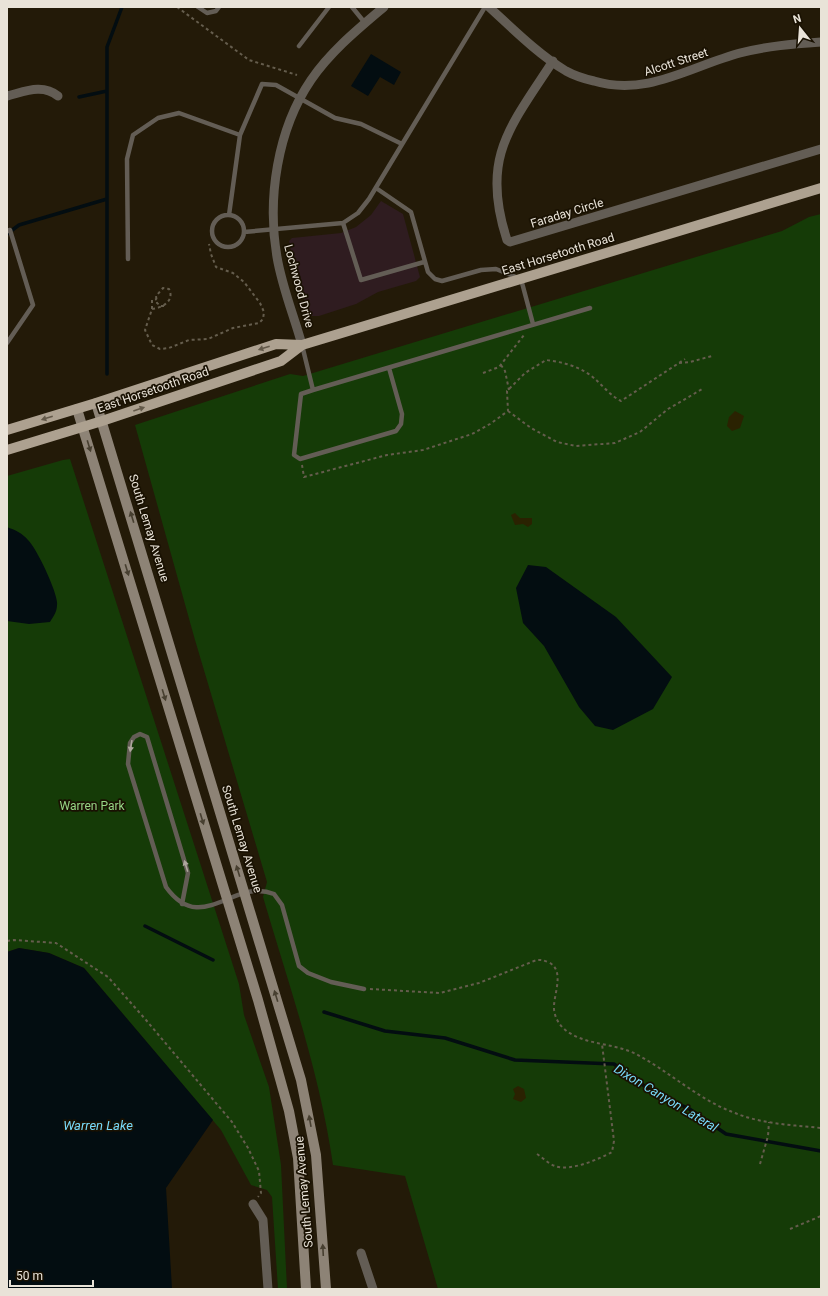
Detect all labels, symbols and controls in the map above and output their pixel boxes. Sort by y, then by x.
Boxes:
north arrow [780,8,820,48]
text: N [792,11,803,26]
street label: Alcott Street [642,45,710,79]
street label: Faraday Circle [529,195,605,231]
street label: East Horsetooth Road [500,230,616,278]
street label: Lochwood Drive [281,243,317,329]
one-way arrow [257,345,269,351]
street label: East Horsetooth Road [95,364,211,416]
one-way arrow [133,405,145,411]
one-way arrow [40,415,52,421]
one-way arrow [86,440,92,452]
street label: South Lemay Avenue [126,473,172,583]
one-way arrow [129,511,135,523]
one-way arrow [124,565,130,577]
one-way arrow [161,689,167,701]
one-way arrow [128,739,134,752]
street label: South Lemay Avenue [219,784,265,894]
park label: Warren Park [59,799,125,813]
one-way arrow [199,814,205,826]
one-way arrow [183,860,189,872]
one-way arrow [235,865,241,877]
one-way arrow [273,989,279,1001]
water label: Dixon Canyon Lateral [611,1061,721,1135]
one-way arrow [307,1115,313,1127]
water label: Warren Lake [63,1118,133,1133]
street label: South Lemay Avenue [292,1136,316,1248]
one-way arrow [320,1243,326,1256]
scale bar [10,1262,93,1288]
text: 50 m [16,1269,43,1283]

